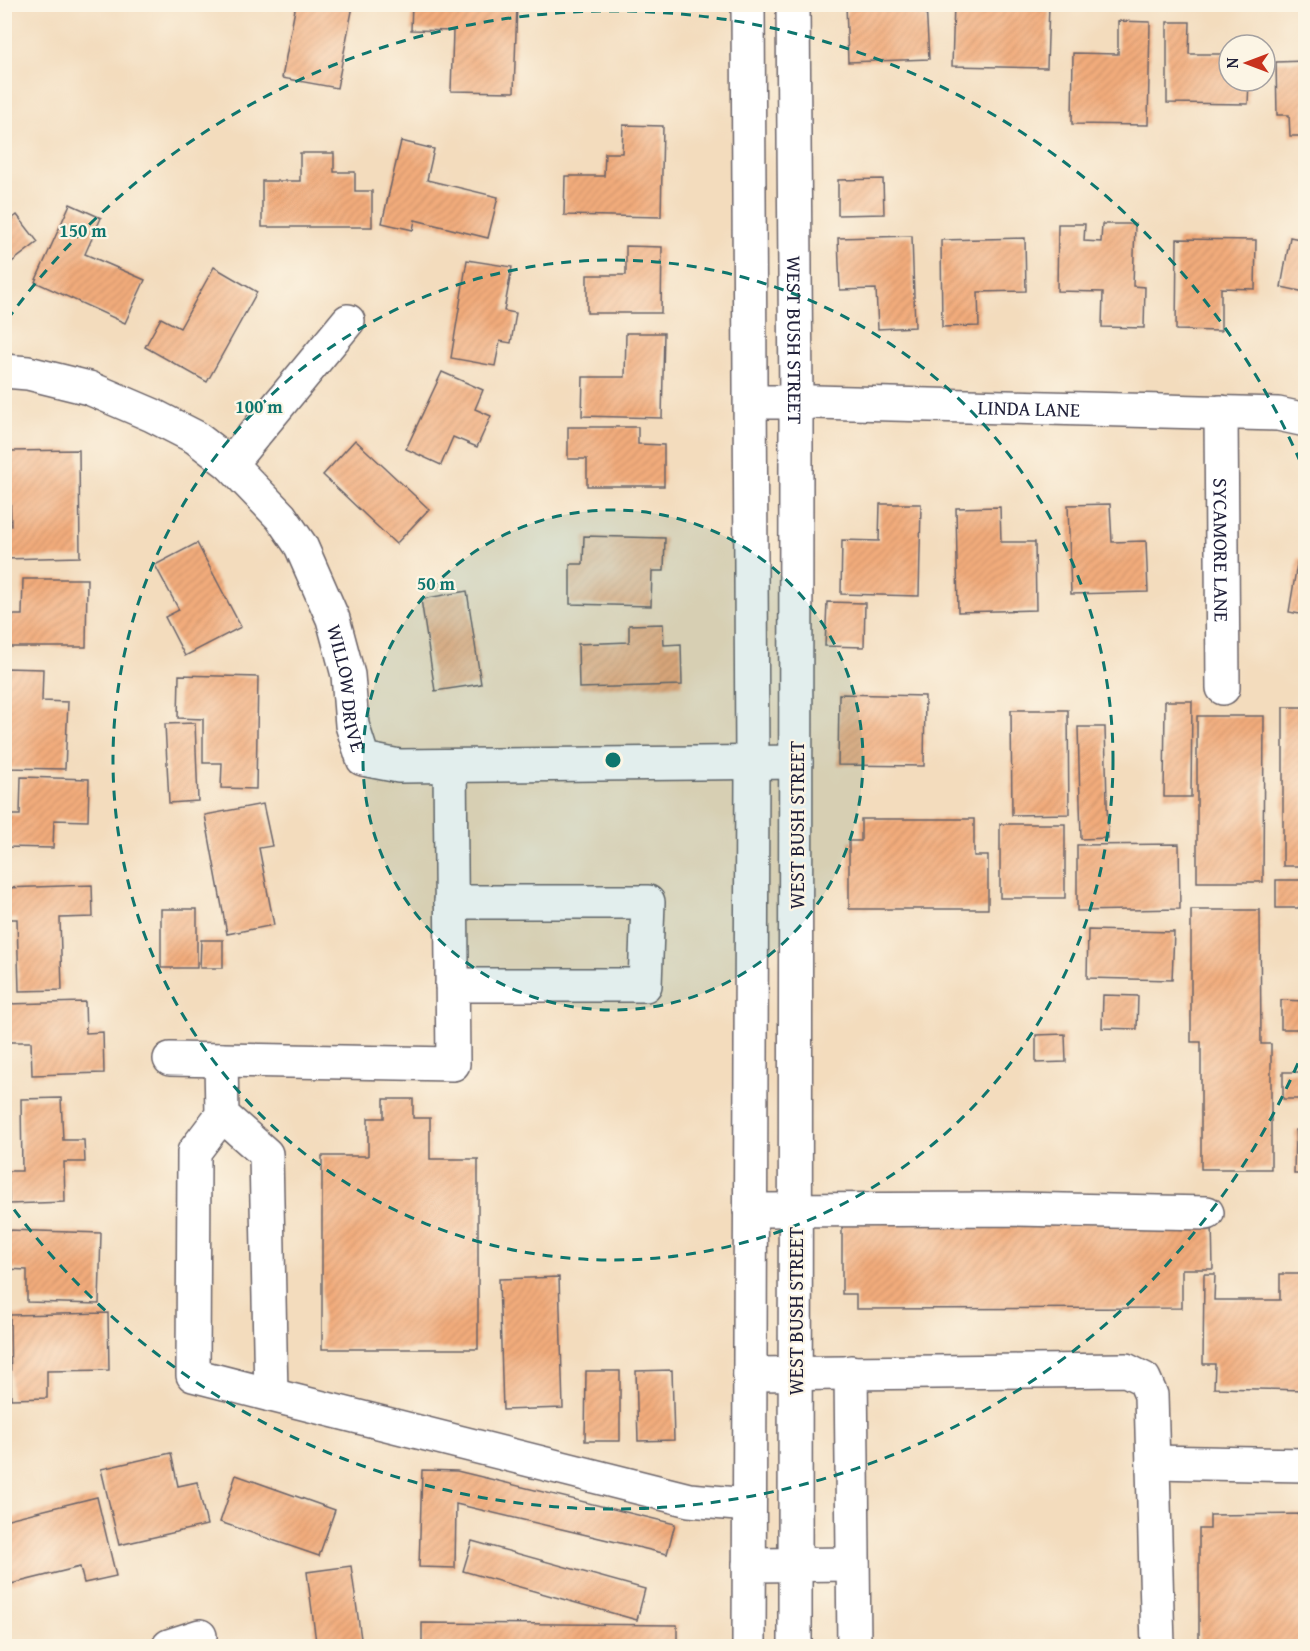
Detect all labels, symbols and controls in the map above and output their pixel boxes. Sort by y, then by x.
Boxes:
north arrow [1217,33,1277,93]
text: N [1220,57,1244,68]
text: 150 m [59,217,107,244]
street label: WEST BUSH STREET [780,256,811,424]
street label: LINDA LANE [977,392,1080,423]
text: 100 m [235,393,283,420]
street label: SYCAMORE LANE [1207,478,1237,622]
text: 50 m [417,570,456,597]
street label: WILLOW DRIVE [321,621,374,755]
street label: WEST BUSH STREET [782,741,811,909]
centre of rings [603,750,623,770]
street label: WEST BUSH STREET [781,1227,810,1395]

